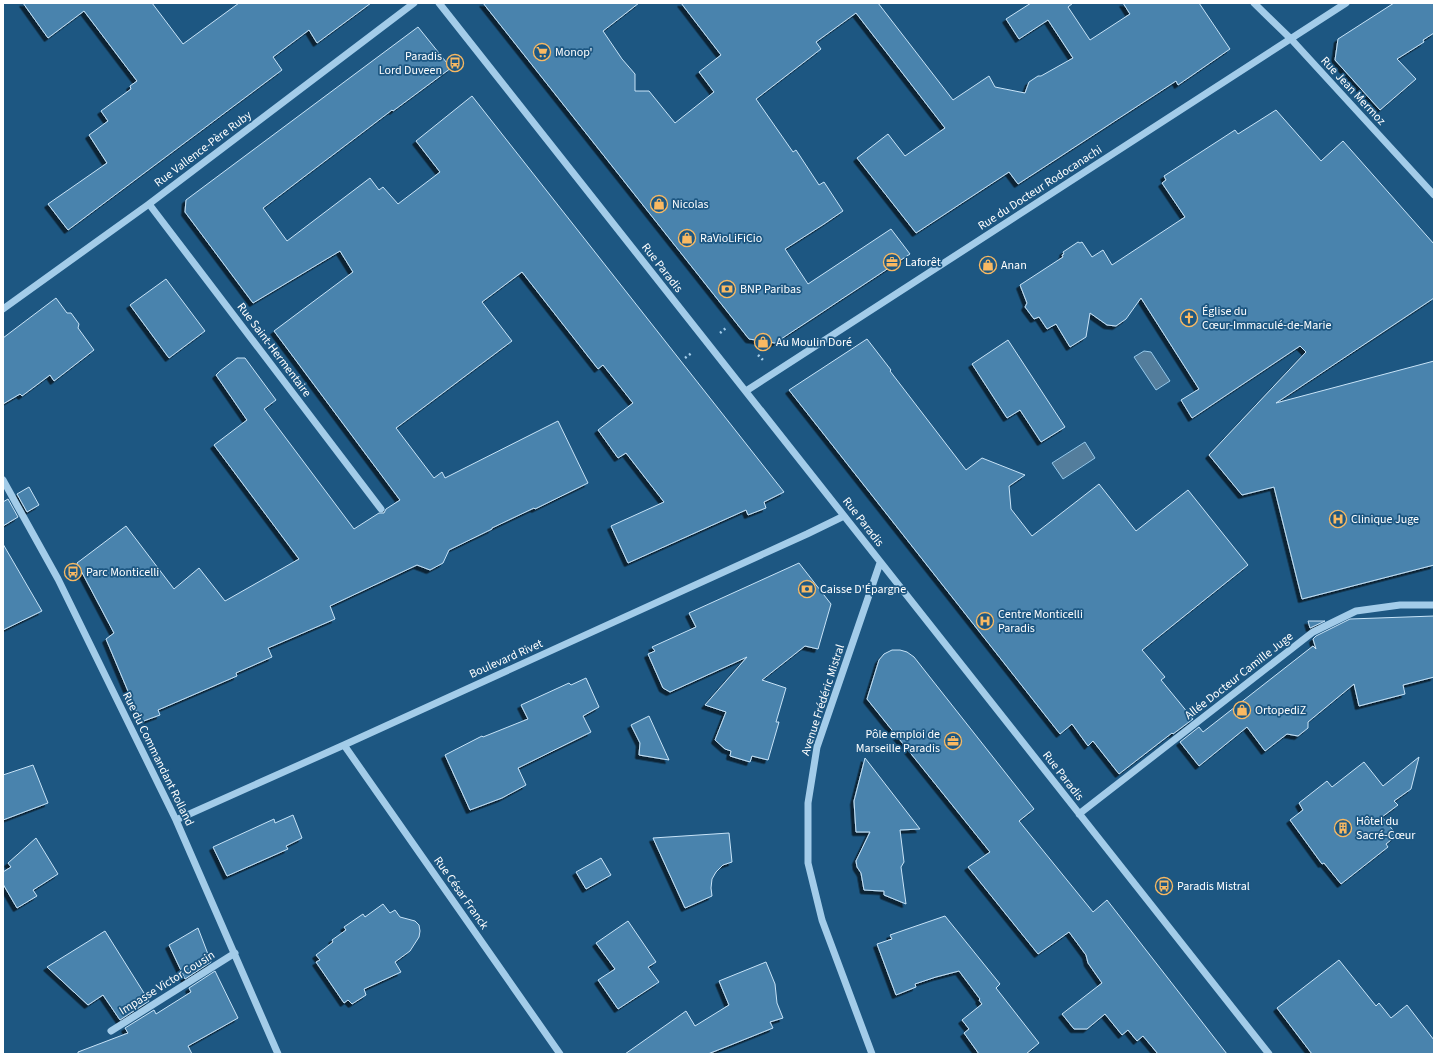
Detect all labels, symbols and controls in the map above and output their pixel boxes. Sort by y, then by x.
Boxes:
supermarket icon: Monop' [532,42,552,62]
place label: Monop' [555,44,593,61]
place label: Paradis Lord Duveen [379,48,442,79]
bus stop icon: Paradis Lord Duveen [445,53,465,73]
street label: Rue Jean Mermoz [1317,53,1389,129]
street label: Rue Vallence-Père Ruby [151,107,255,191]
street label: Rue du Docteur Rodocanachi [975,141,1105,235]
shop icon: Nicolas [649,194,669,214]
place label: Nicolas [672,196,709,213]
shop icon: RaVioLiFiCio [677,228,697,248]
place label: RaVioLiFiCio [700,230,762,247]
street label: Rue Paradis [637,240,687,296]
office icon: Laforêt [882,252,902,272]
place label: Laforêt [905,254,941,271]
shop icon: Anan [978,255,998,275]
place label: Anan [1001,257,1027,274]
bank icon: BNP Paribas [717,279,737,299]
place label: BNP Paribas [740,281,801,298]
street label: Rue Saint-Hermentaire [233,299,315,401]
place label: Église du Cœur-Immaculé-de-Marie [1202,303,1331,334]
church icon: Église du Cœur-Immaculé-de-Marie [1179,308,1199,328]
shop icon: Au Moulin Doré [753,332,773,352]
place label: Au Moulin Doré [776,334,852,351]
street label: Rue Paradis [838,494,888,550]
hospital icon: Clinique Juge [1328,509,1348,529]
place label: Clinique Juge [1351,511,1419,528]
bus stop icon: Parc Monticelli [63,562,83,582]
place label: Parc Monticelli [86,564,159,581]
bank icon: Caisse D'Épargne [797,579,817,599]
place label: Caisse D'Épargne [820,581,906,598]
place label: Centre Monticelli Paradis [998,606,1083,637]
hospital icon: Centre Monticelli Paradis [975,611,995,631]
street label: Allée Docteur Camille Juge [1181,628,1297,724]
street label: Boulevard Rivet [466,635,546,683]
street label: Avenue Frédéric Mistral [797,642,849,758]
street label: Rue du Commandant Rolland [118,689,198,829]
shop icon: OrtopediZ [1232,700,1252,720]
place label: OrtopediZ [1255,702,1306,719]
place label: Pôle emploi de Marseille Paradis [856,726,940,757]
office icon: Pôle emploi de Marseille Paradis [943,731,963,751]
street label: Rue Paradis [1038,748,1088,804]
place label: Hôtel du Sacré-Cœur [1356,813,1416,844]
building icon: Hôtel du Sacré-Cœur [1333,818,1353,838]
street label: Rue César Franck [429,853,493,933]
bus stop icon: Paradis Mistral [1154,876,1174,896]
place label: Paradis Mistral [1177,878,1250,895]
street label: Impasse Victor Cousin [116,947,218,1019]

